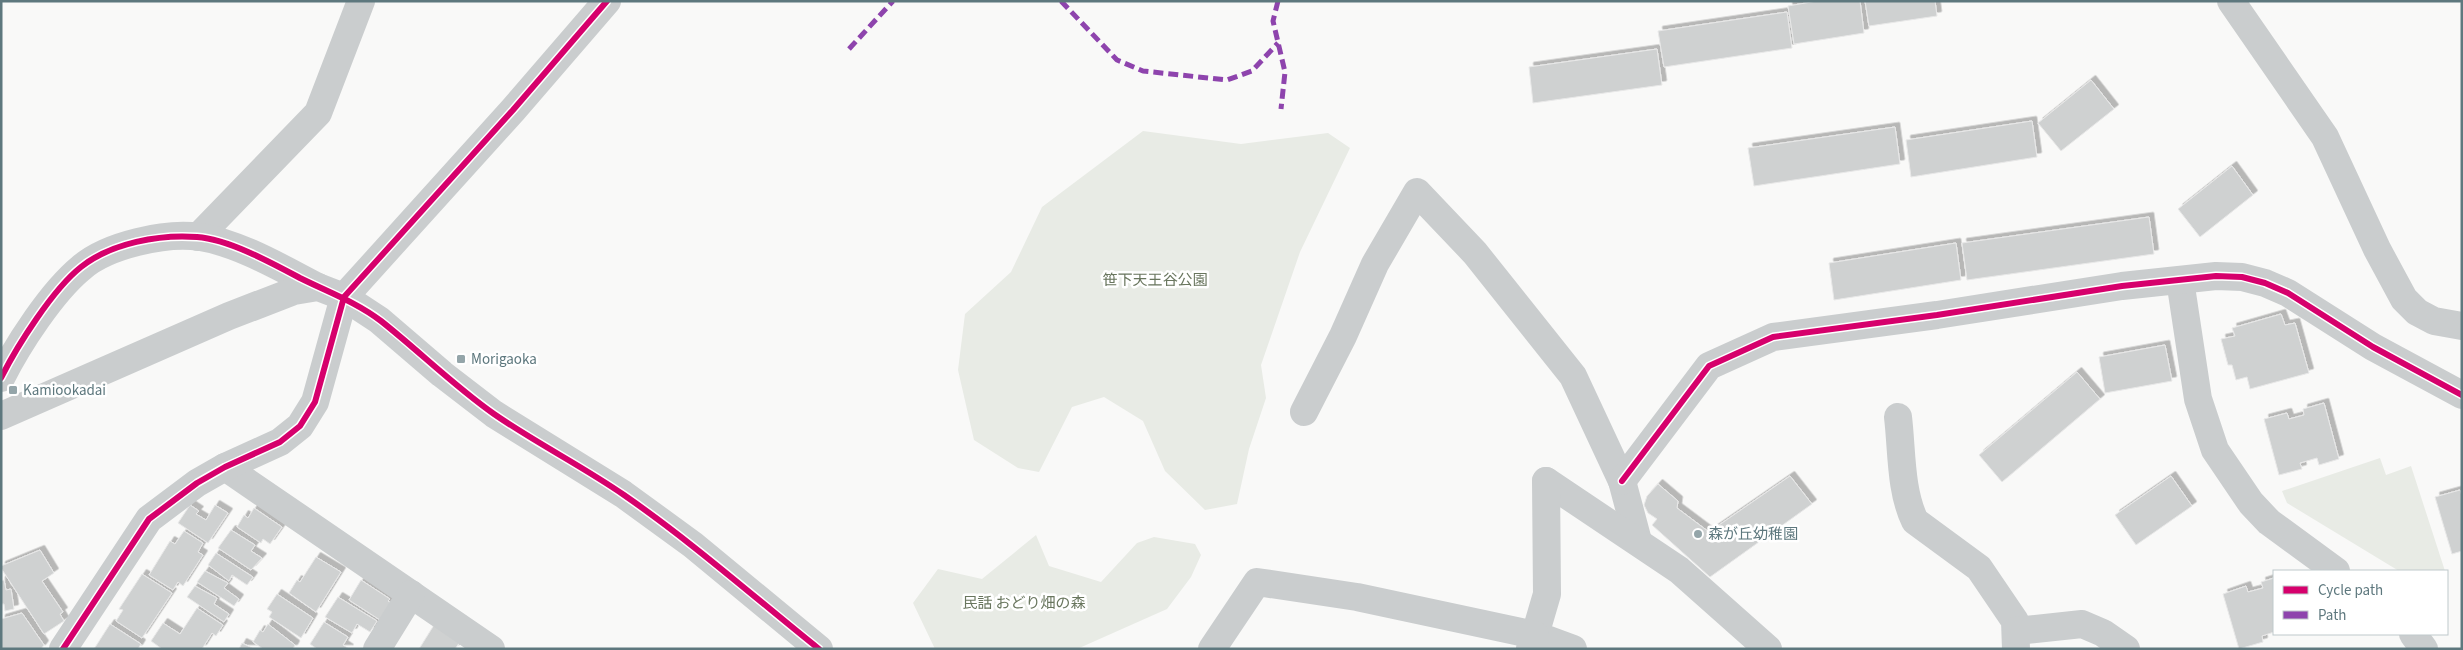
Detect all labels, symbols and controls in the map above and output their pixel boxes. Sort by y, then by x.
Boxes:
park label: 笹下天王谷公園 [1102,270,1208,291]
place label: Morigaoka [471,349,537,370]
marker: Morigaoka [455,353,467,365]
place label: Kamiookadai [23,380,106,401]
marker: Kamiookadai [7,384,19,396]
place label: 森が丘幼稚園 [1708,524,1798,545]
marker: 森が丘幼稚園 [1692,528,1704,540]
legend [2273,570,2448,635]
text: Cycle path [2318,580,2383,601]
park label: 民話 おどり畑の森 [962,593,1086,614]
text: Path [2318,605,2346,626]

